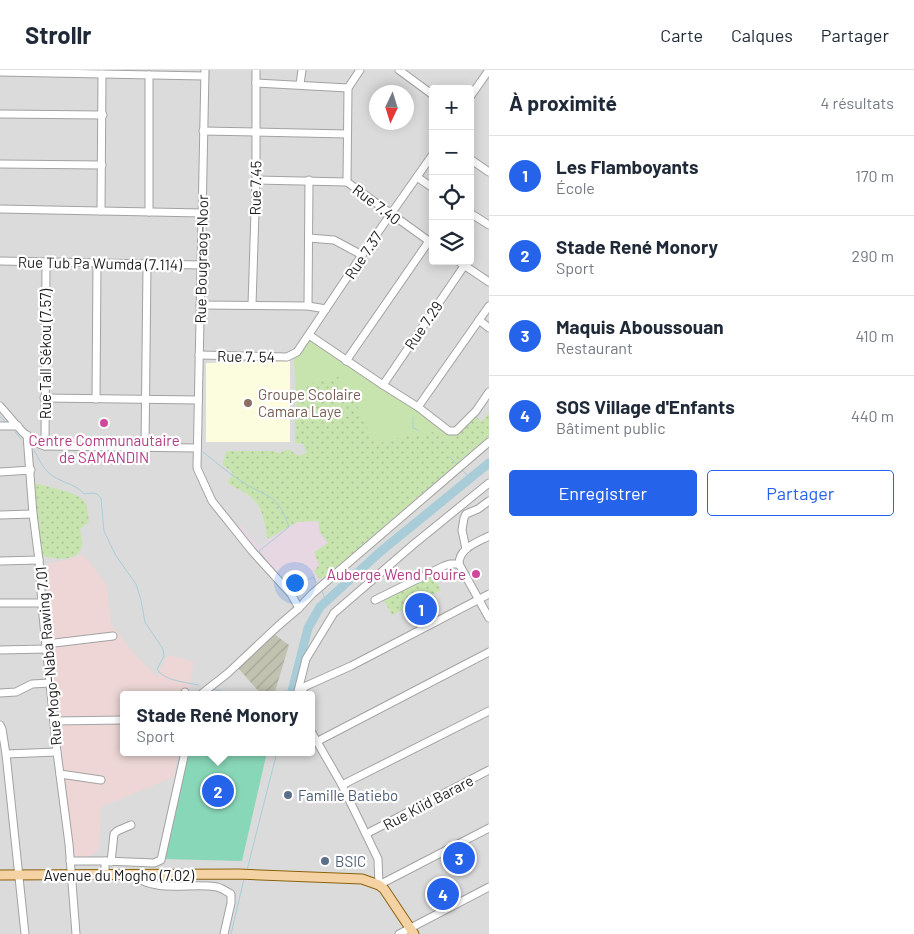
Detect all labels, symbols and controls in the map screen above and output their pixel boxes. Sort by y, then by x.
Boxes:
text: Strollr [25,20,92,49]
text: Carte [660,24,703,46]
text: Calques [731,24,793,46]
text: Partager [821,24,889,46]
north arrow [369,85,414,130]
map controls [429,85,474,265]
button: + [429,85,474,130]
text: À proximité [509,90,617,115]
text: 4 résultats [820,93,894,112]
button: − [429,130,474,175]
text: Les Flamboyants [556,155,699,178]
street label: Rue 7.45 [246,160,264,216]
text: 1 [522,166,528,185]
text: 170 m [855,166,894,185]
button: locate [429,175,474,220]
text: École [556,178,595,197]
street label: Rue 7.40 [349,180,405,228]
street label: Rue Bougraog-Noor [191,194,211,324]
button: layers [429,220,474,265]
street label: Rue 7.37 [341,228,385,282]
text: Stade René Monory [556,235,718,258]
text: 2 [521,246,529,265]
text: 290 m [852,246,894,265]
street label: Rue Tub Pa Wumda (7.114) [18,253,182,273]
text: Sport [556,258,595,277]
street label: Rue Tall Sékou (7.57) [36,289,54,419]
street label: Rue 7.29 [400,297,446,353]
text: Maquis Aboussouan [556,315,724,338]
text: 3 [521,326,529,345]
text: 410 m [856,326,894,345]
text: Restaurant [556,338,633,357]
street label: Rue 7. 54 [217,346,275,366]
place label: Groupe Scolaire Camara Laye [258,385,361,420]
text: SOS Village d'Enfants [556,395,735,418]
marker: Groupe Scolaire Camara Laye [242,397,254,409]
text: 4 [520,406,530,425]
text: 440 m [851,406,894,425]
marker: Centre Communautaire de SAMANDIN [98,417,110,429]
text: Bâtiment public [556,418,666,437]
place label: Centre Communautaire de SAMANDIN [28,431,180,466]
button: Enregistrer [509,470,697,516]
button: Partager [707,470,894,516]
place label: Auberge Wend Pouire [327,565,466,583]
street label: Rue Mogo-Naba Rawing 7.01 [31,566,65,746]
marker: Auberge Wend Pouire [470,568,482,580]
your location [282,570,308,596]
pin: 1 [405,590,437,628]
popup [120,691,315,756]
text: Stade René Monory [136,703,299,726]
text: Sport [136,726,175,745]
street label: Rue Kiid Barare [380,771,476,833]
pin: 2 [202,772,234,810]
place label: Famille Batiebo [298,786,398,804]
marker: Famille Batiebo [282,789,294,801]
pin: 3 [443,839,475,877]
place label: BSIC [335,852,366,870]
marker: BSIC [319,855,331,867]
street label: Avenue du Mogho (7.02) [44,866,194,884]
pin: 4 [427,875,459,913]

